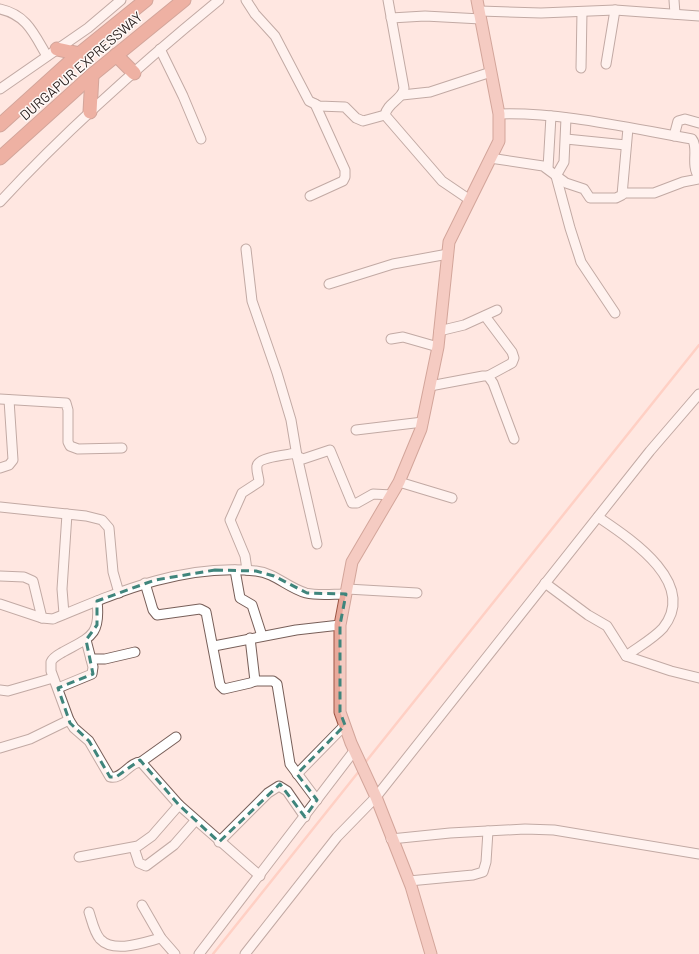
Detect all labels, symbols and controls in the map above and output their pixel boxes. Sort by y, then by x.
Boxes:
street label: DURGAPUR EXPRESSWAY [16,8,145,123]

